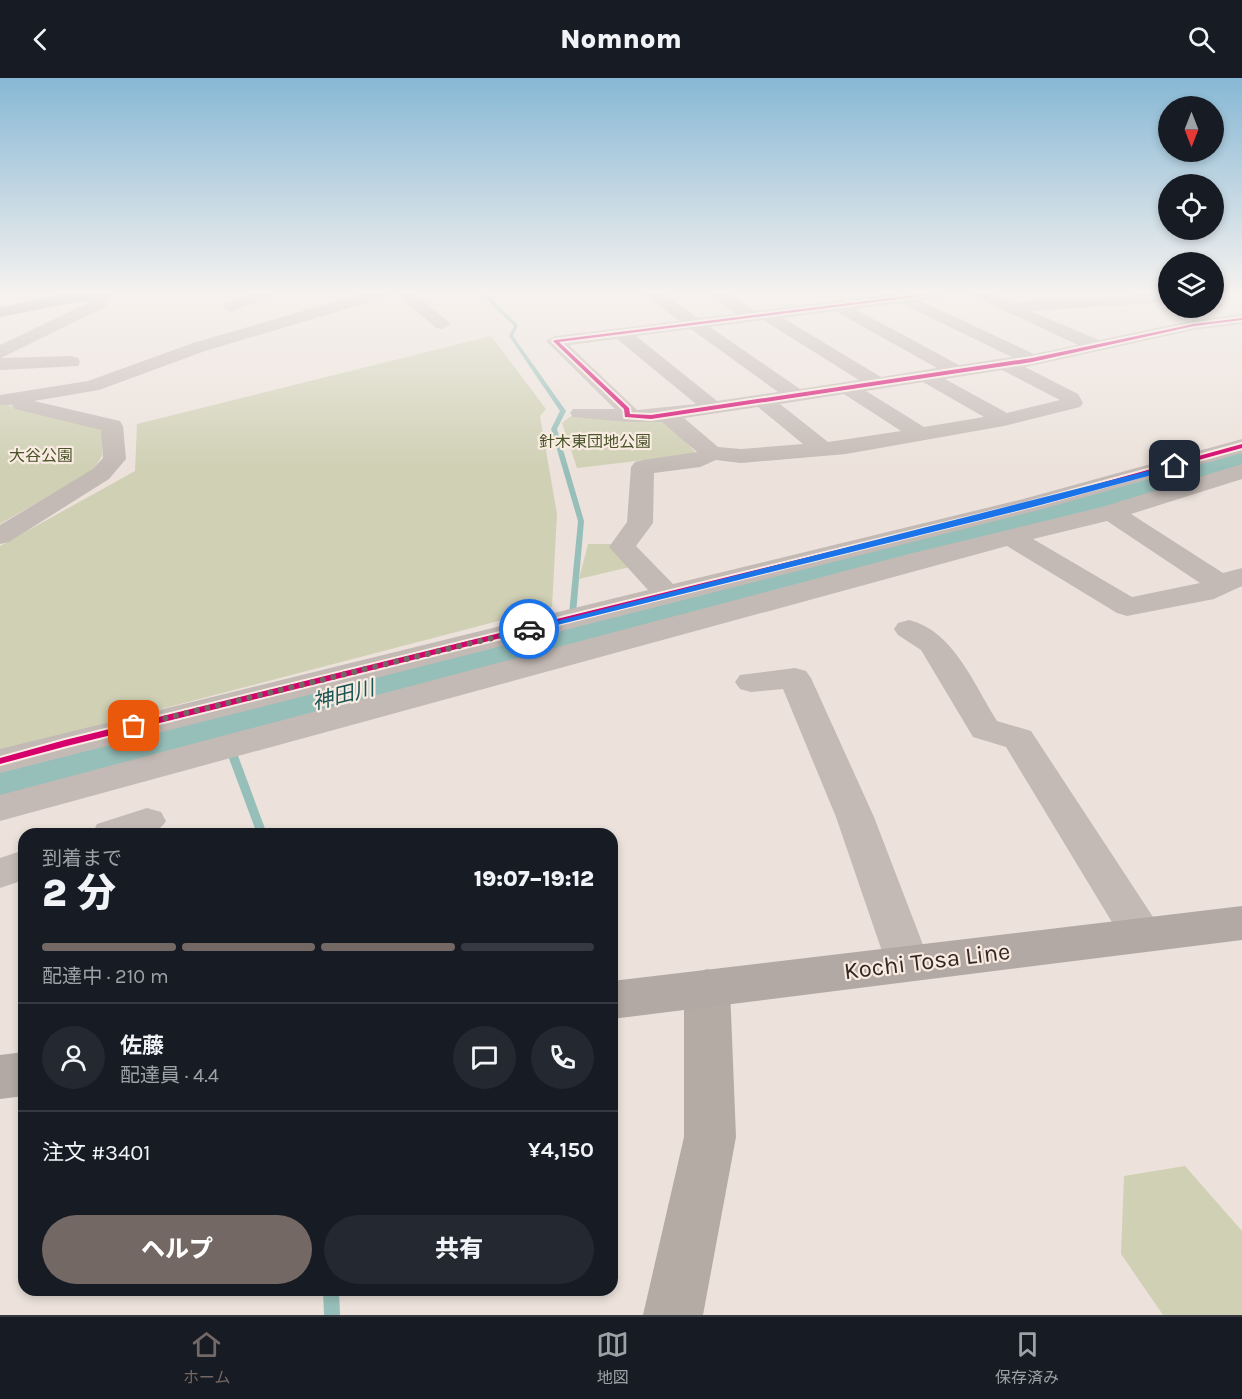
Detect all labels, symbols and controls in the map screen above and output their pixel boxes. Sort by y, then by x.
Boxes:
icon: back [24,23,57,56]
text: Nomnom [560,23,682,55]
icon: search [1185,23,1218,56]
north arrow [1158,96,1224,162]
map controls [1158,96,1224,318]
button: locate [1158,174,1224,240]
button: layers [1158,252,1224,318]
park label: 針木東団地公園 [539,432,651,451]
pin [1149,440,1200,491]
park label: 大谷公園 [9,446,73,465]
icon: home [1158,449,1191,482]
courier [499,599,559,659]
icon: car [513,613,546,646]
water label: 神田川 [310,675,378,714]
pin [108,700,159,751]
icon: bag [117,709,150,742]
text: 到着まで [42,847,122,870]
text: 19:07–19:12 [474,866,594,892]
text: 2 分 [42,870,116,916]
street label: Kochi Tosa Line [842,937,1012,985]
text: 配達中 · 210 m [42,965,169,988]
button: person [42,1026,105,1089]
button: chat [453,1026,516,1089]
button: phone [531,1026,594,1089]
text: 佐藤 [120,1033,164,1059]
text: 配達員 · 4.4 [120,1064,219,1087]
text: ¥4,150 [528,1137,594,1163]
text: 注文 #3401 [42,1140,151,1166]
button: ヘルプ [42,1215,312,1284]
button: 共有 [324,1215,594,1284]
tab: ホーム [183,1328,230,1388]
tab: 地図 [596,1328,629,1388]
tab: 保存済み [995,1328,1059,1388]

